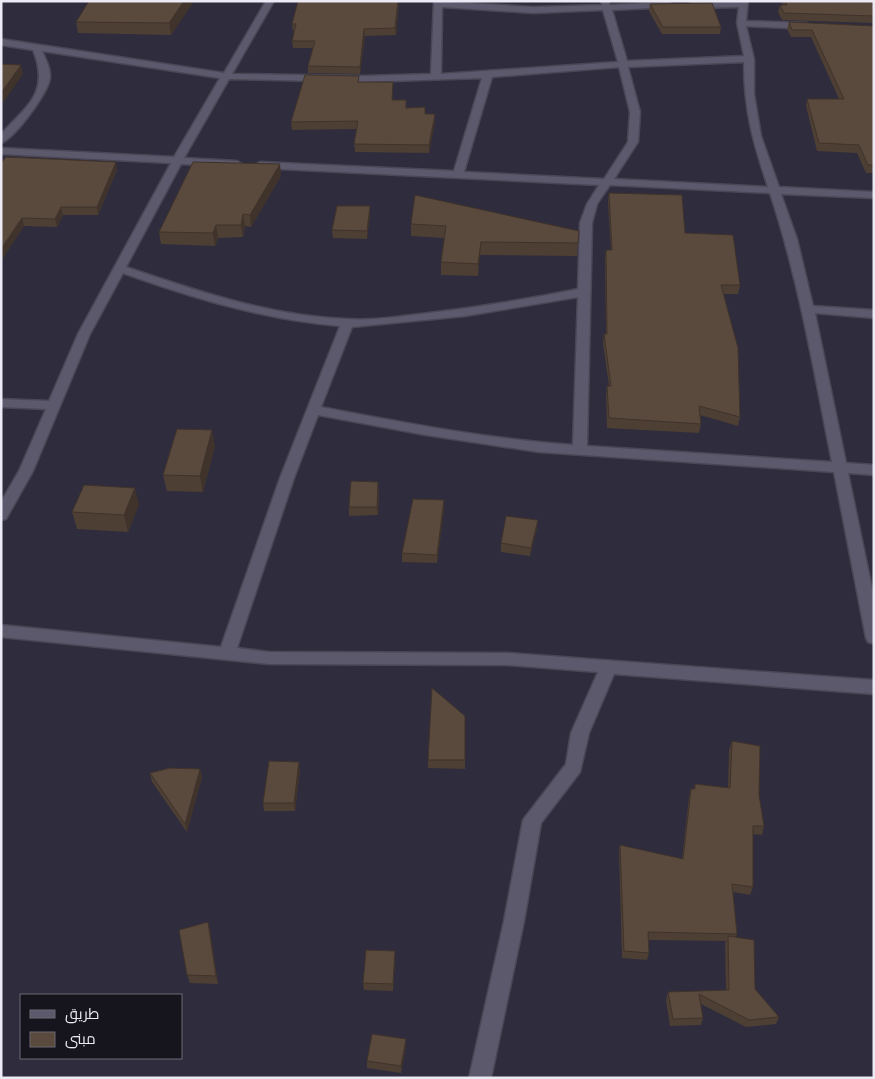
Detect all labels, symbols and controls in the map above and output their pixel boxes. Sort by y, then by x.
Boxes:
legend [20,994,182,1059]
text: طريق [65,1004,99,1024]
text: مبنى [65,1029,96,1049]

